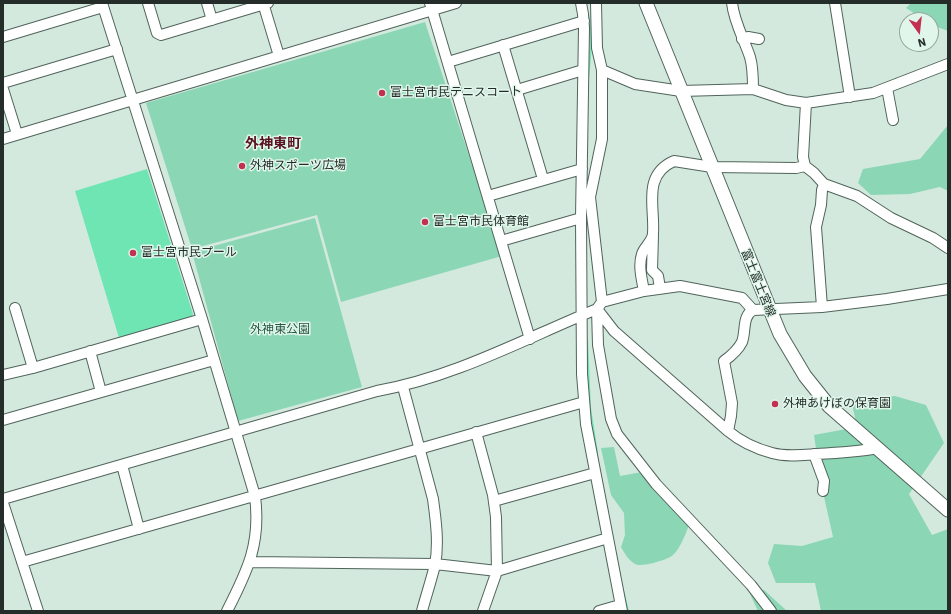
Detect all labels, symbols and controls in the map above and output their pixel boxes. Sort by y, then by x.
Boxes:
north arrow [899,12,939,52]
text: N [916,35,928,50]
place label: 富士宮市民テニスコート [390,86,522,100]
marker: 富士宮市民テニスコート [377,88,387,98]
district label: 外神東町 [245,136,301,152]
place label: 外神スポーツ広場 [250,159,346,173]
marker: 外神スポーツ広場 [237,161,247,171]
place label: 富士宮市民体育館 [433,215,529,229]
marker: 富士宮市民体育館 [420,217,430,227]
place label: 富士宮市民プール [141,246,237,260]
street label: 富士富士宮線 [738,247,778,319]
marker: 富士宮市民プール [128,248,138,258]
park label: 外神東公園 [250,323,310,337]
place label: 外神あけぼの保育園 [783,397,891,411]
marker: 外神あけぼの保育園 [770,399,780,409]

